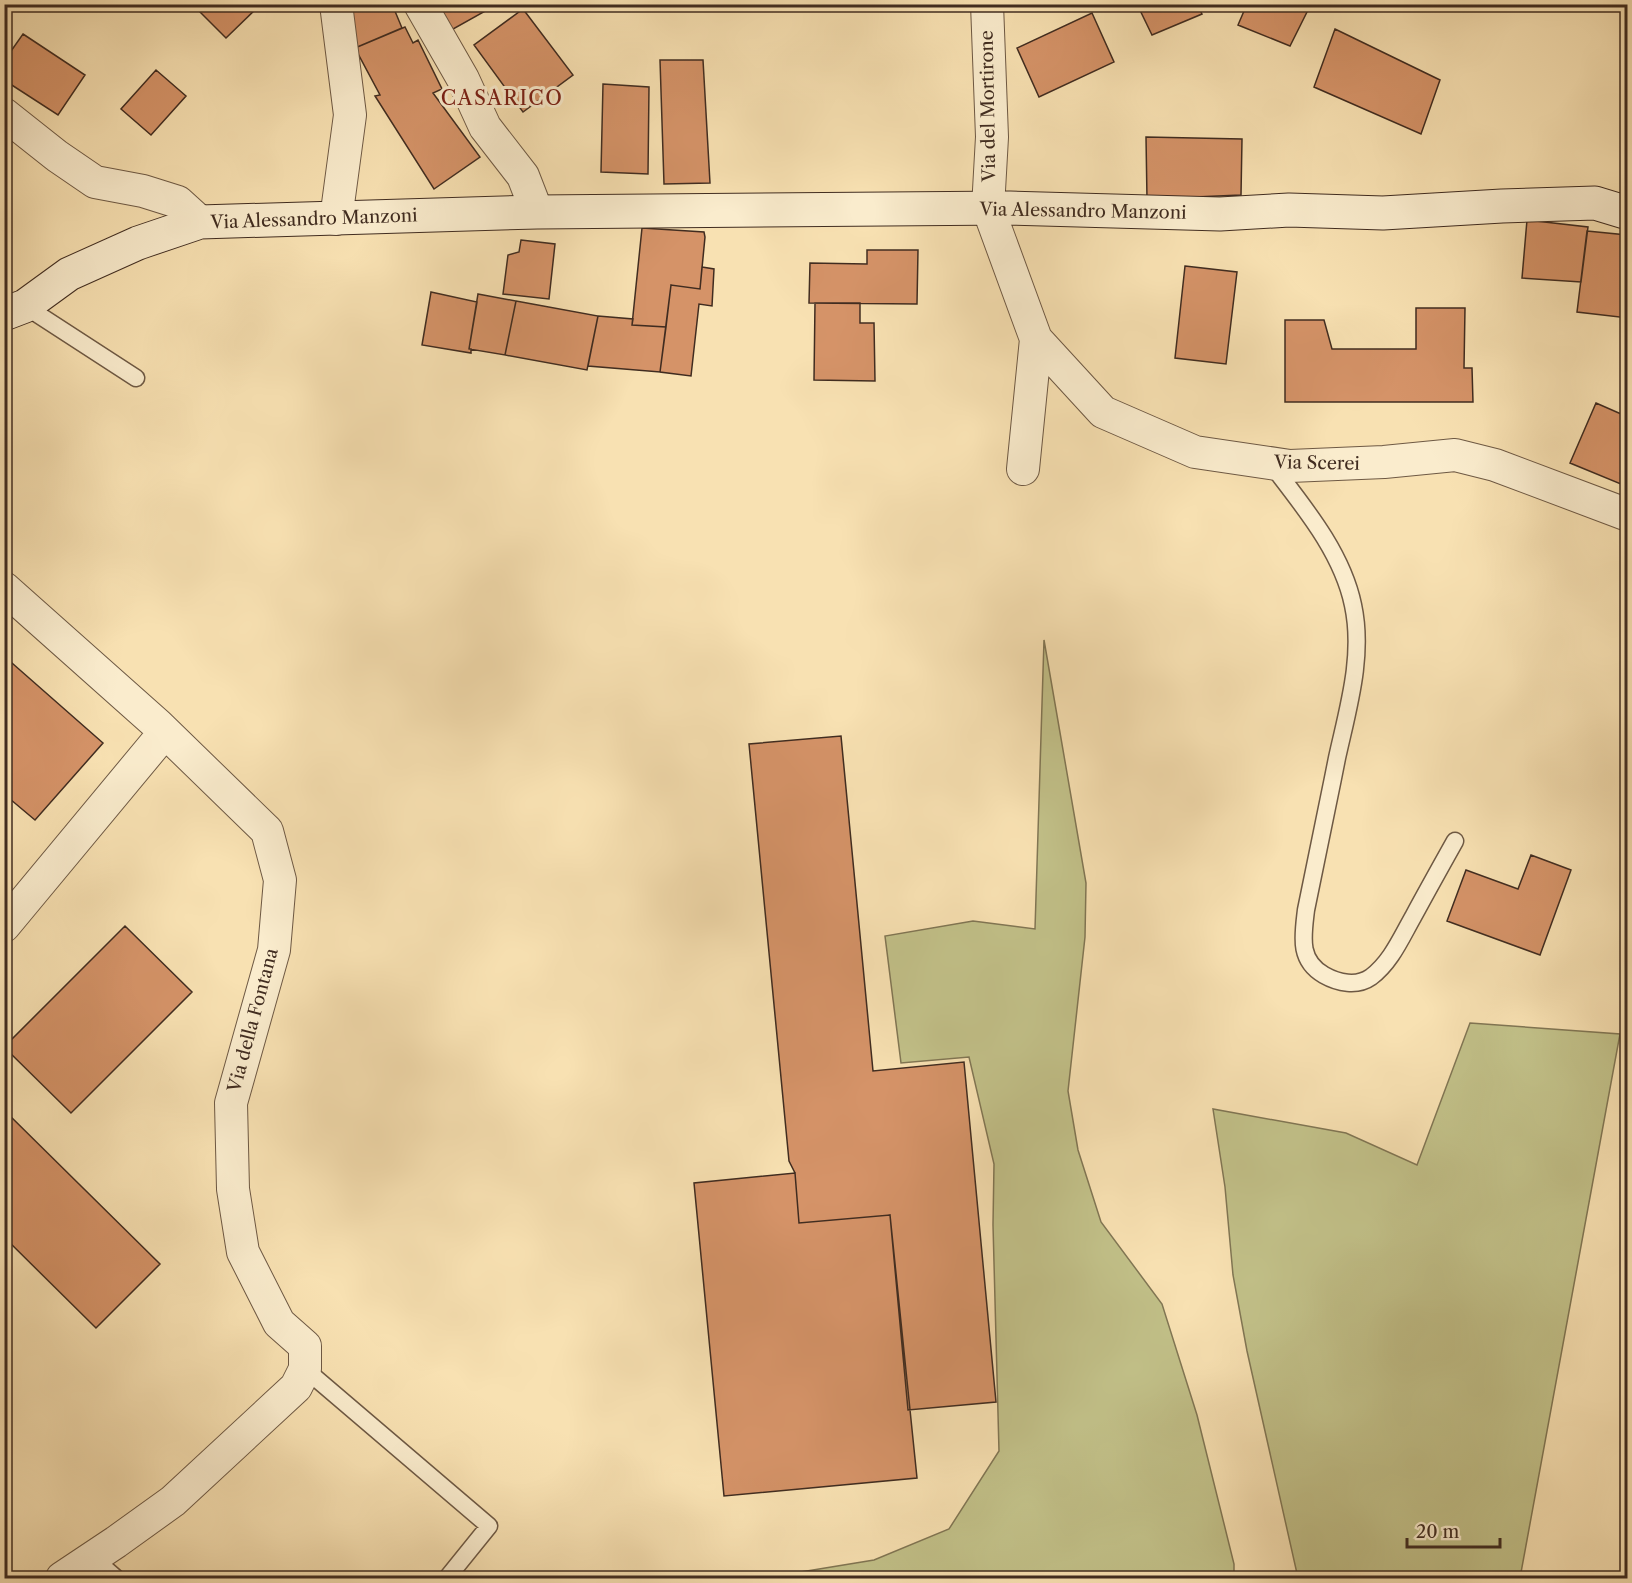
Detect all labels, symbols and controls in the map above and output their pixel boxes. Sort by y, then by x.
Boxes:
street label: Via del Mortirone [976,30,1000,183]
district label: CASARICO [441,86,563,110]
street label: Via Alessandro Manzoni [978,198,1187,224]
street label: Via Alessandro Manzoni [209,204,418,234]
street label: Via Scerei [1273,451,1361,475]
street label: Via della Fontana [223,945,283,1095]
scale bar [1407,1511,1500,1549]
text: 20 m [1416,1521,1460,1543]

